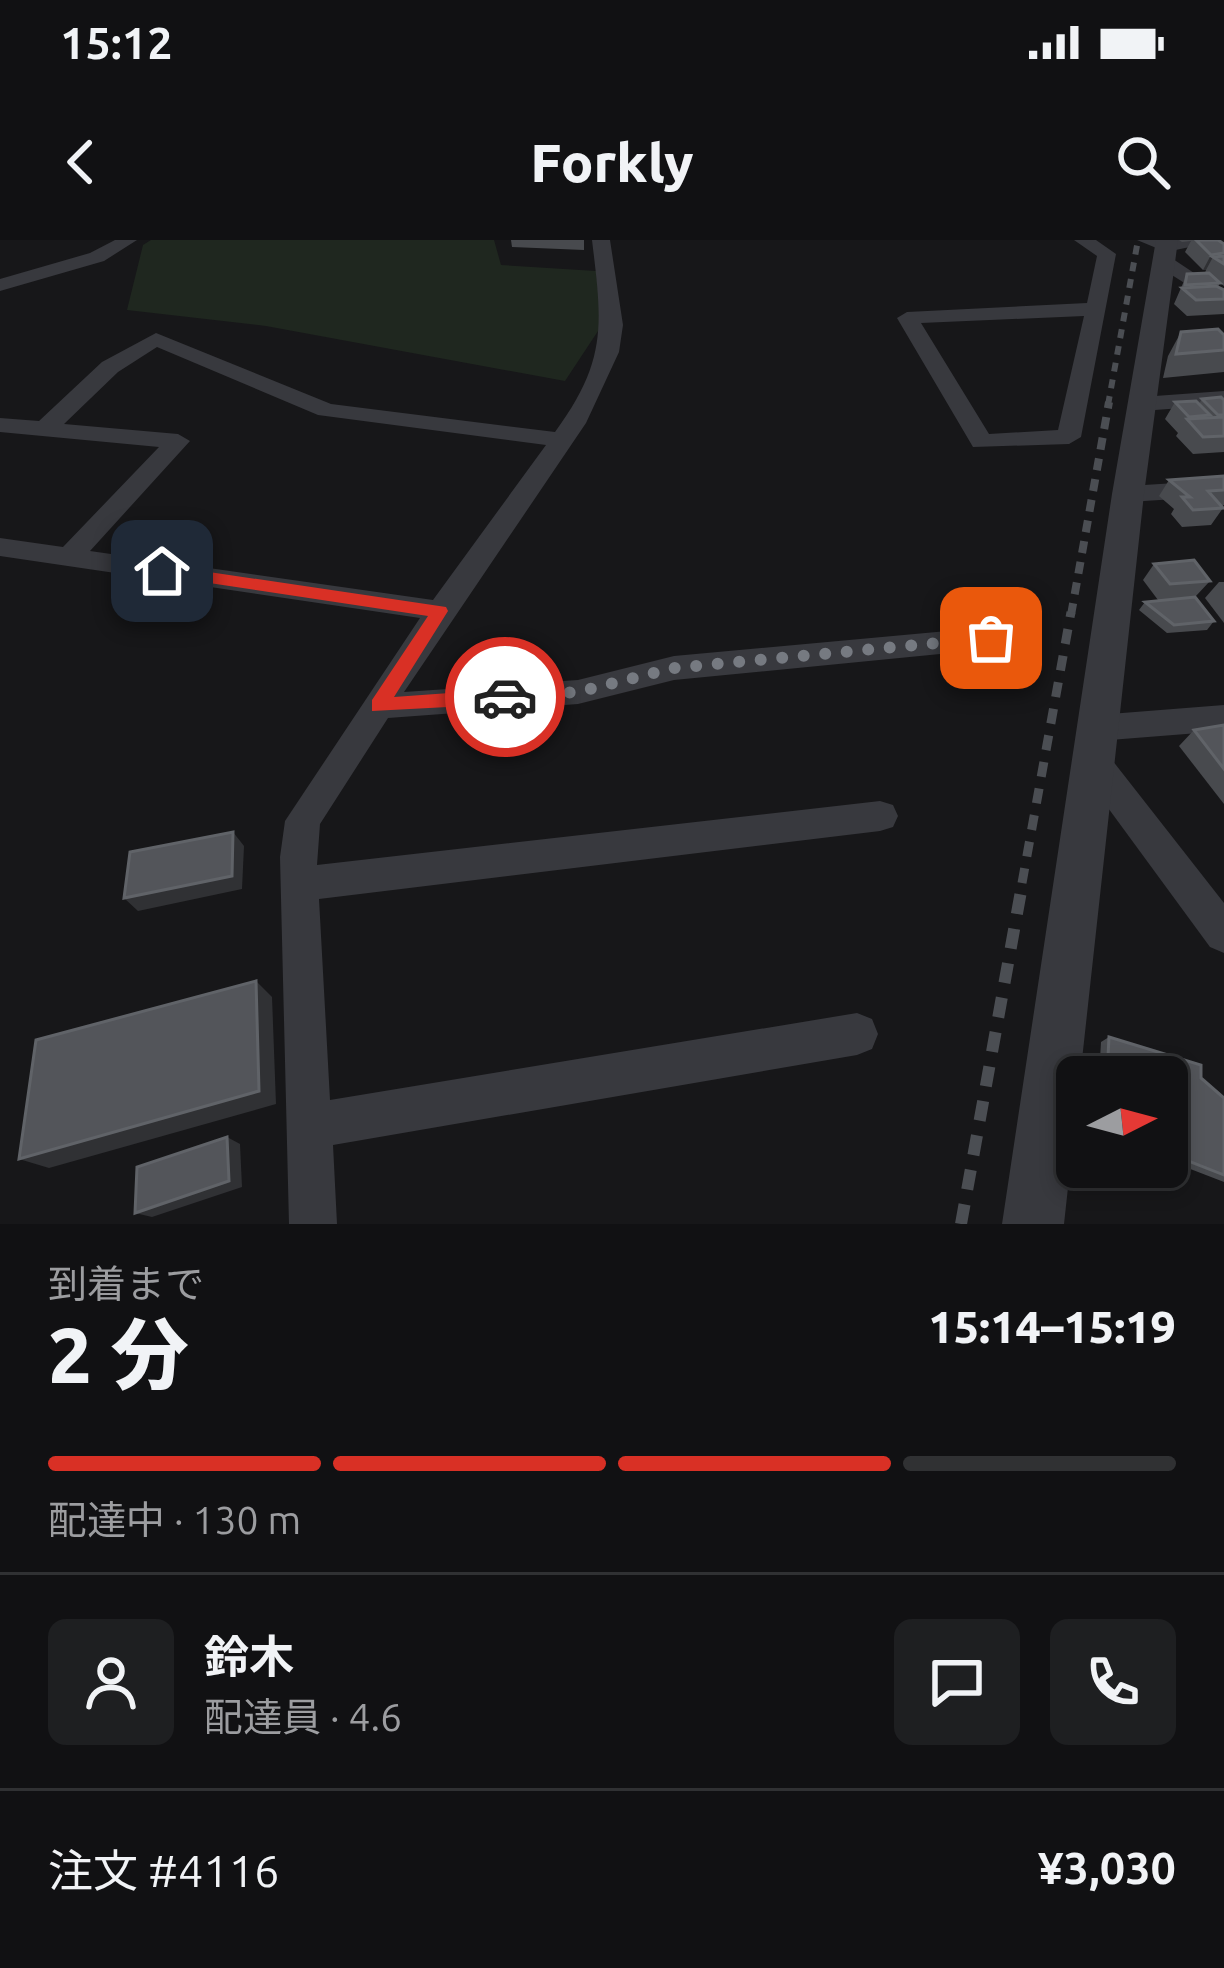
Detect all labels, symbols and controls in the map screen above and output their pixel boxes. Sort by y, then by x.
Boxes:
text: 15:12 [60,17,173,68]
icon: back [48,129,114,195]
icon: search [1110,129,1176,195]
text: Forkly [530,132,694,192]
pin [111,520,213,622]
icon: home [129,538,195,604]
pin [940,587,1042,689]
icon: bag [958,605,1024,671]
courier [445,637,565,757]
icon: car [472,664,538,730]
north arrow [1056,1056,1188,1188]
map controls [1056,1056,1188,1188]
text: 到着まで [48,1262,204,1305]
text: 15:14–15:19 [928,1301,1176,1352]
text: 2 分 [48,1310,189,1398]
text: 配達中 · 130 m [48,1498,301,1541]
button: person [48,1619,174,1745]
button: chat [894,1619,1020,1745]
button: phone [1050,1619,1176,1745]
text: 鈴木 [204,1631,294,1682]
text: 配達員 · 4.6 [204,1695,402,1738]
text: ¥3,030 [1038,1842,1176,1893]
text: 注文 #4116 [48,1845,279,1896]

